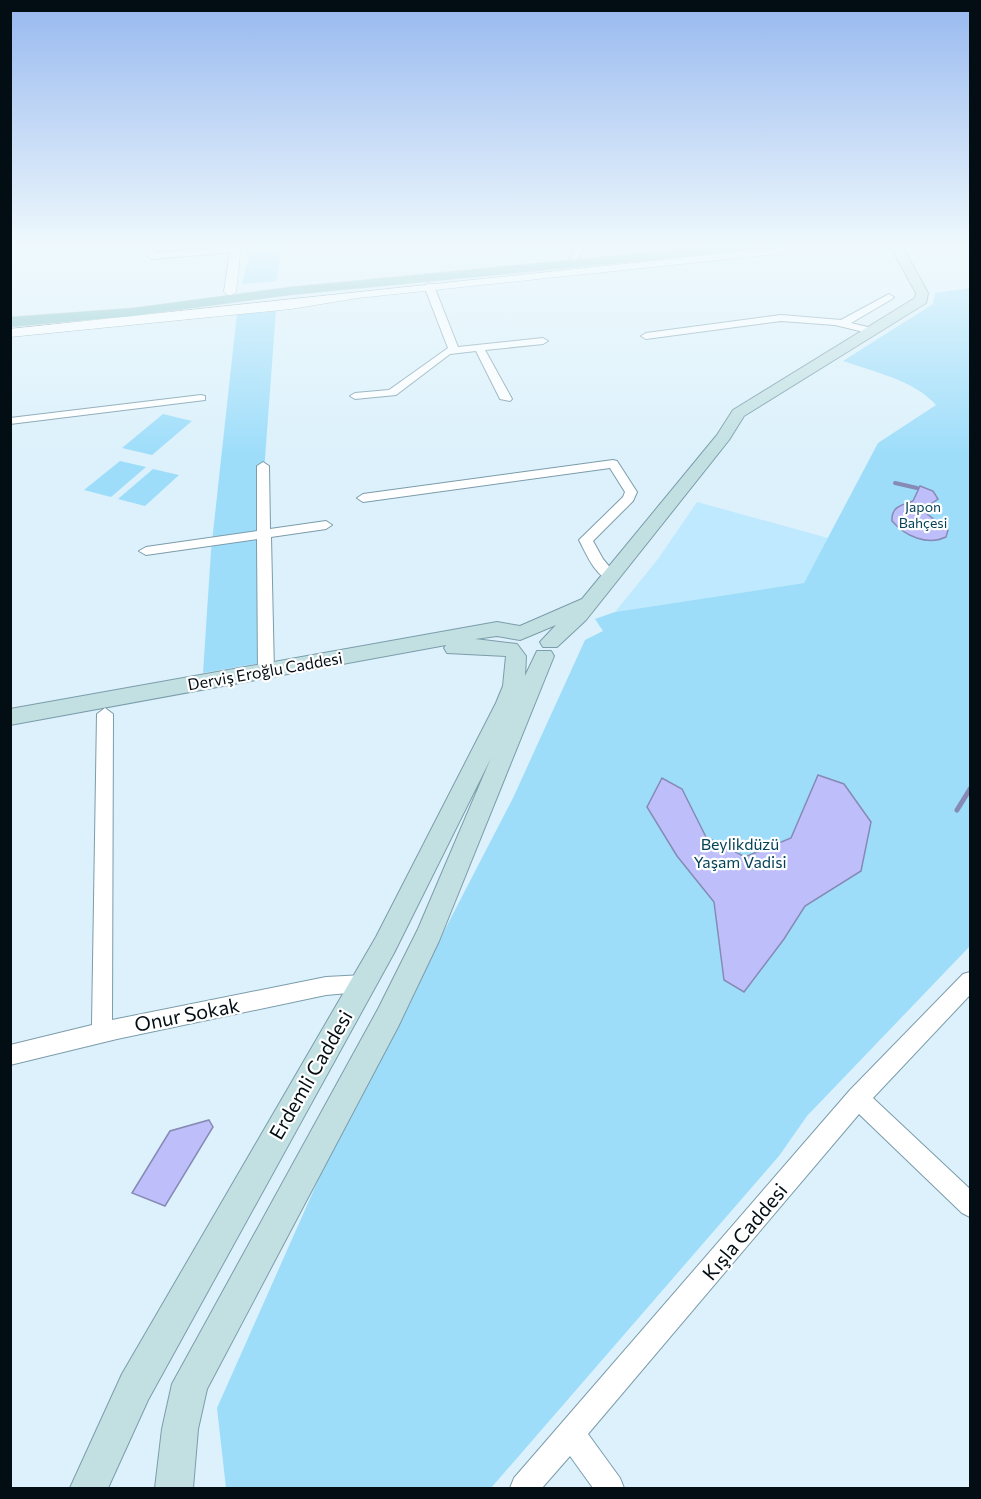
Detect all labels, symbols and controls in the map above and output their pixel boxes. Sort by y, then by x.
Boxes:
park label: Japon Bahçesi [899,498,947,531]
street label: Derviş Eroğlu Caddesi [186,648,344,693]
park label: Beylikdüzü Yaşam Vadisi [693,834,787,871]
street label: Onur Sokak [132,992,242,1036]
street label: Erdemli Caddesi [263,1006,357,1143]
street label: Kışla Caddesi [697,1178,792,1285]

